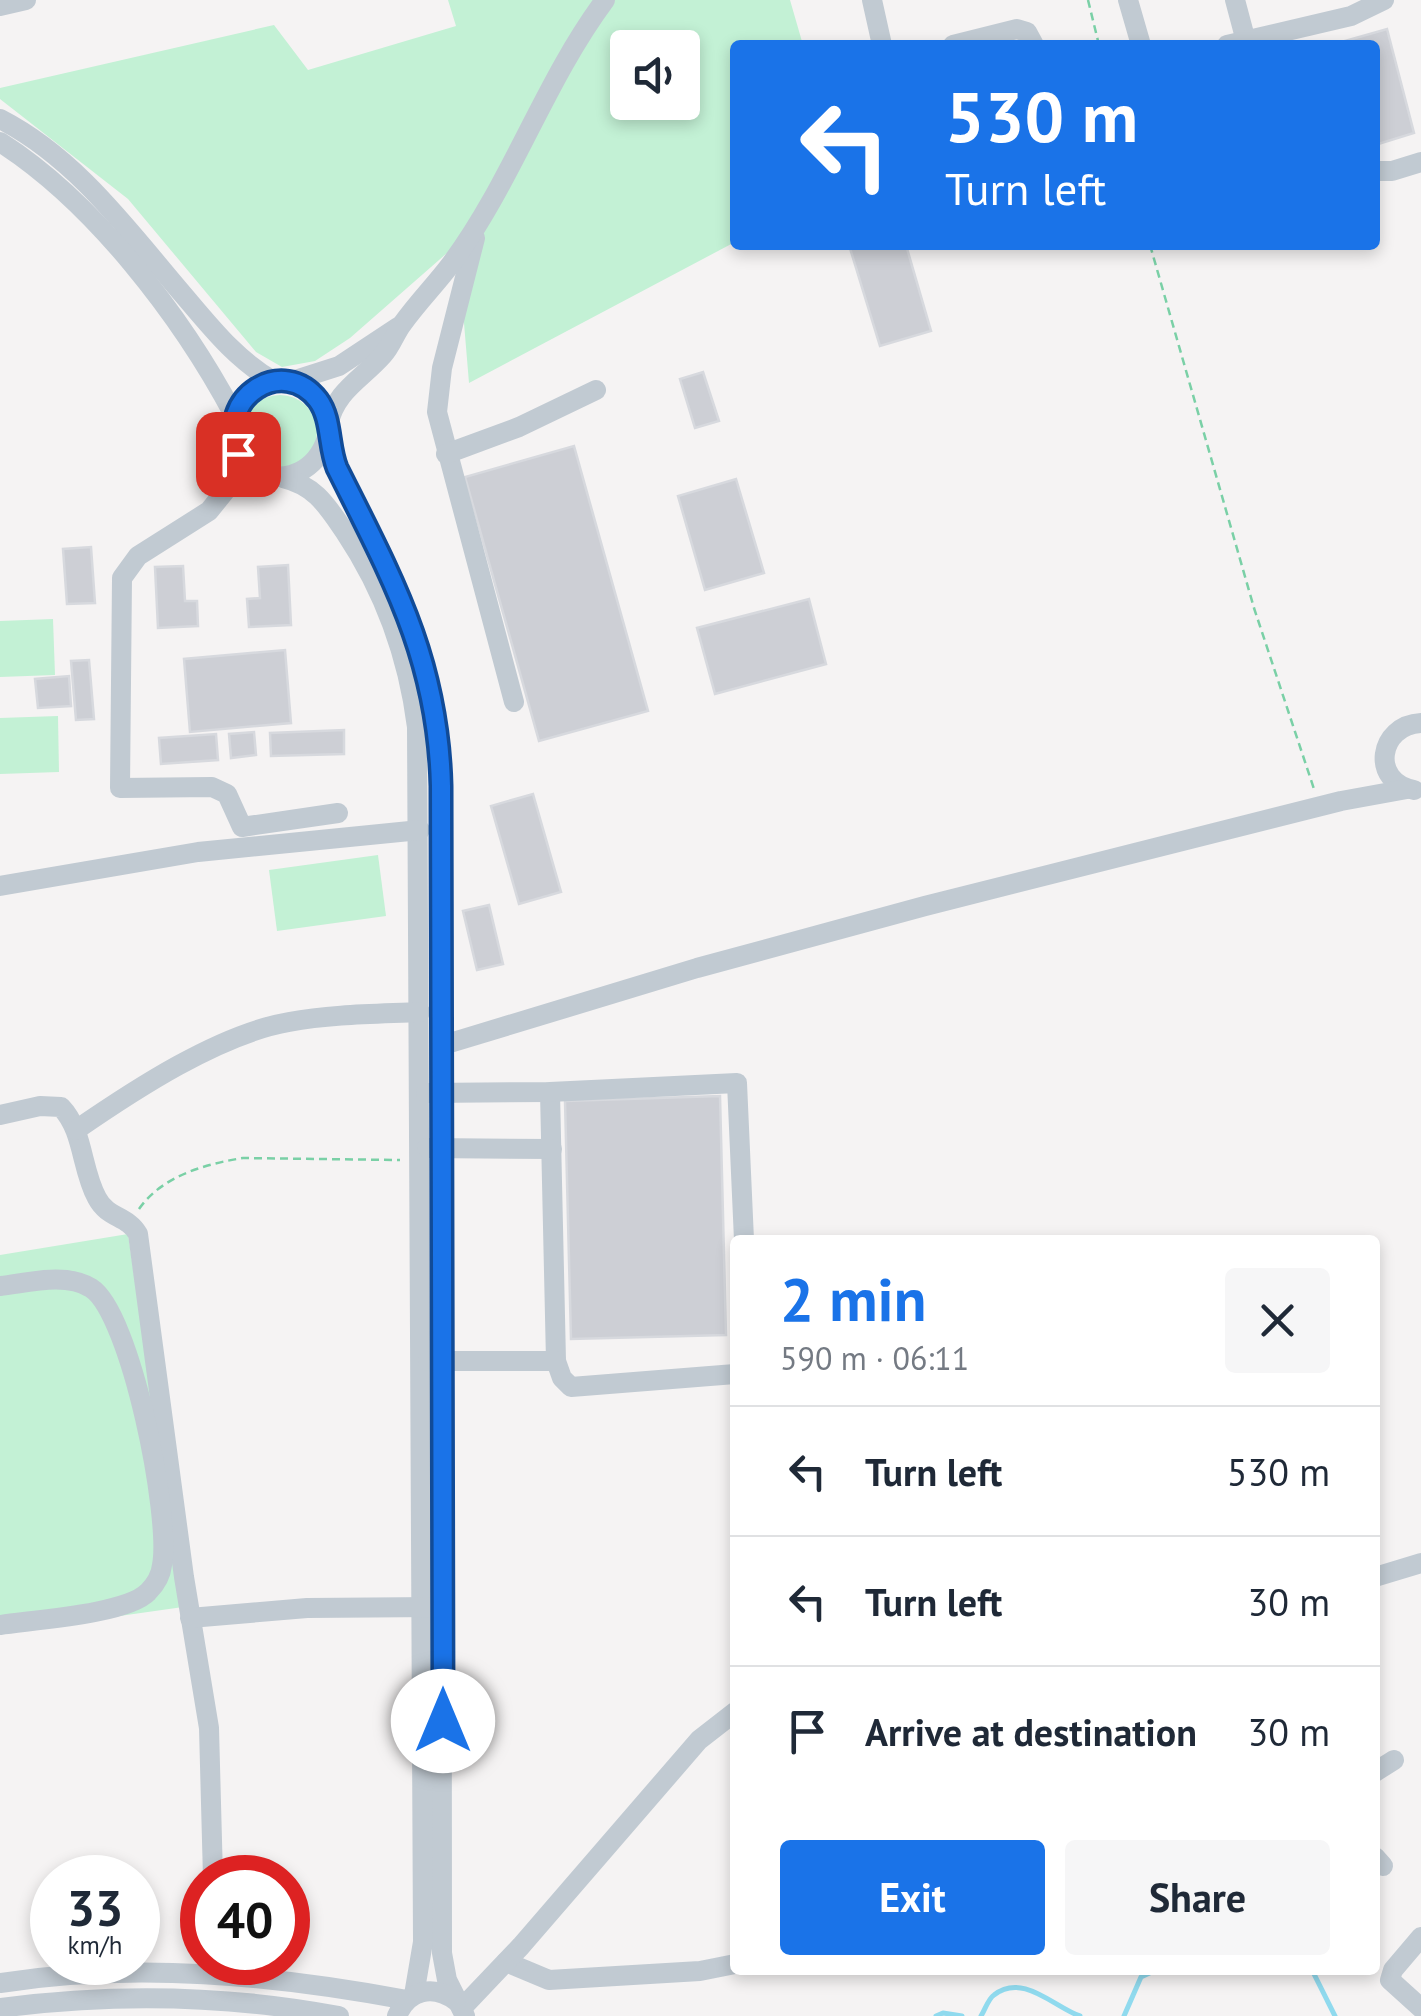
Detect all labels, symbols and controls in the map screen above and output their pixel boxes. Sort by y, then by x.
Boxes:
map controls [610,30,700,120]
button: sound [610,30,700,120]
text: 530 m [945,71,1138,161]
icon: left [780,80,910,210]
text: Turn left [945,159,1106,217]
pin [196,412,281,497]
icon: arrive [211,427,266,482]
text: 2 min [780,1260,926,1338]
button: close [1225,1268,1330,1373]
text: 590 m · 06:11 [780,1337,969,1379]
icon: left [780,1444,835,1499]
text: Turn left [865,1447,1002,1496]
text: 530 m [1227,1447,1330,1496]
icon: left [780,1574,835,1629]
text: Turn left [865,1577,1002,1626]
text: 30 m [1248,1577,1330,1626]
position arrow [391,1669,495,1773]
icon: arrive [780,1704,835,1759]
text: Arrive at destination [865,1707,1197,1756]
text: 30 m [1248,1707,1330,1756]
button: Exit [780,1840,1045,1955]
button: Share [1065,1840,1330,1955]
speed limit sign: 40 [180,1855,310,1985]
text: 33 [67,1875,123,1940]
text: km/h [68,1929,122,1961]

